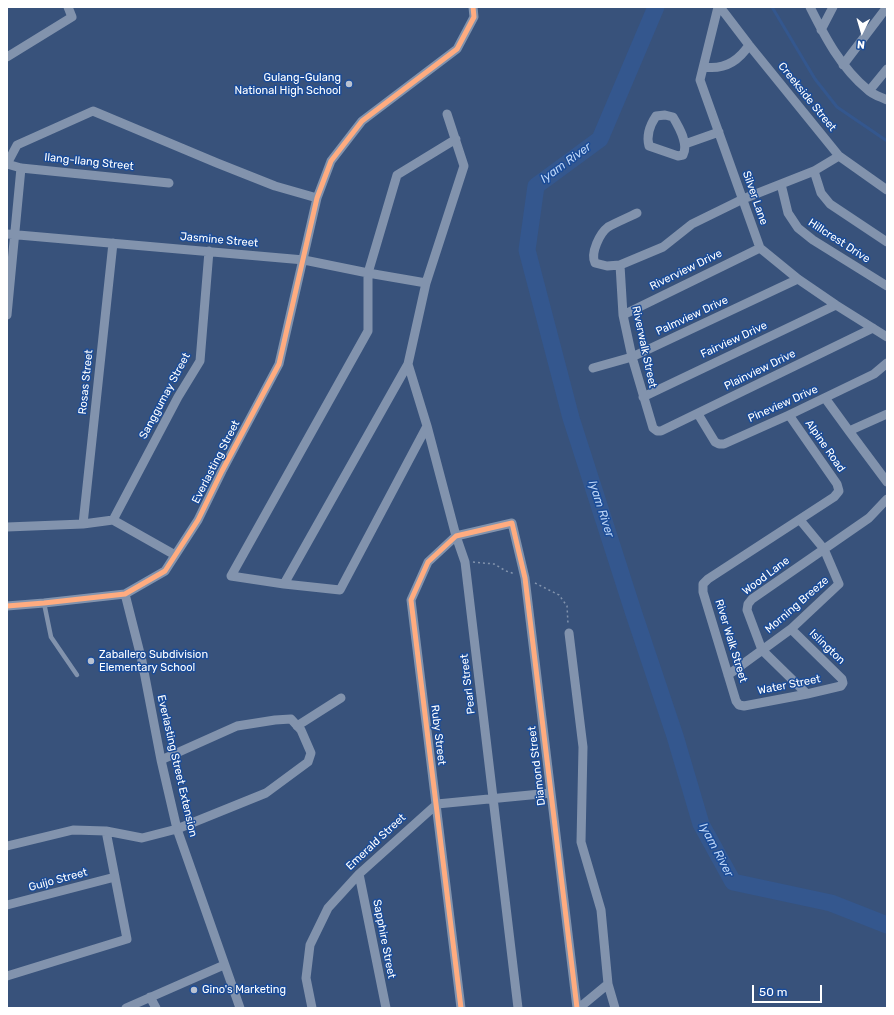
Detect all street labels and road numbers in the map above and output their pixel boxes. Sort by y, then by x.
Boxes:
street label: Creekside Street [775,60,839,134]
street label: Ilang-Ilang Street [44,151,134,173]
street label: Silver Lane [740,169,770,227]
street label: Hillcrest Drive [806,216,872,266]
street label: Jasmine Street [179,230,259,250]
street label: Riverview Drive [648,247,724,293]
street label: Palmview Drive [654,294,730,338]
street label: Riverwalk Street [629,305,659,389]
street label: Fairview Drive [699,319,769,361]
street label: Plainview Drive [722,347,798,393]
street label: Rosas Street [76,349,96,415]
street label: Sanggumay Street [137,351,193,441]
street label: Pineview Drive [746,383,820,425]
street label: Alpine Road [802,417,848,475]
street label: Everlasting Street [189,418,243,506]
street label: Wood Lane [740,554,792,598]
street label: Morning Breeze [763,574,831,636]
street label: River Walk Street [712,598,750,684]
street label: Islington [806,627,848,667]
street label: Pearl Street [458,653,478,715]
street label: Water Street [756,672,822,698]
street label: Everlasting Street Extension [154,694,200,838]
street label: Ruby Street [428,704,448,766]
street label: Diamond Street [526,725,548,807]
street label: Emerald Street [344,811,408,873]
street label: Guijo Street [27,866,89,894]
street label: Sapphire Street [370,898,398,980]

